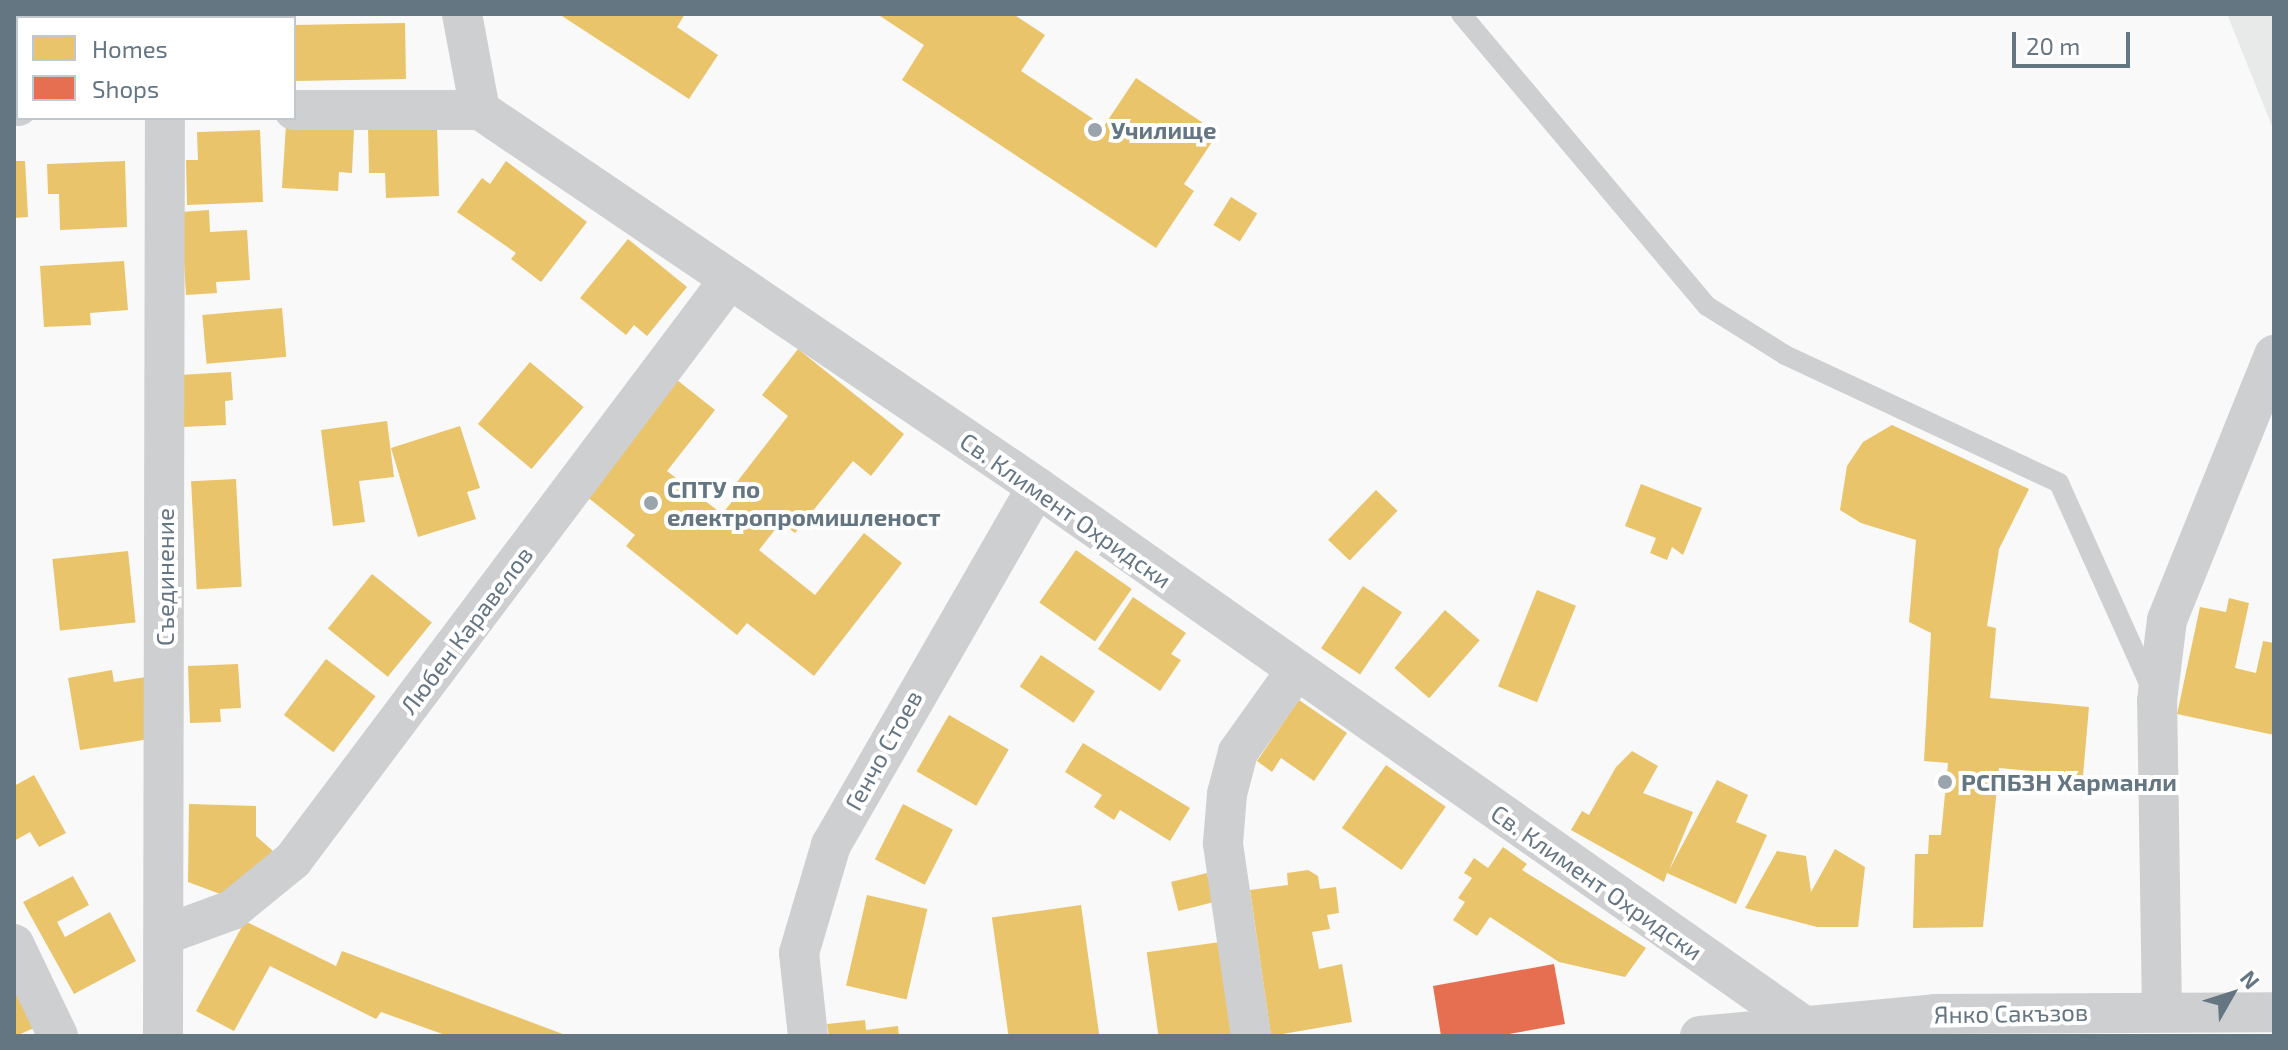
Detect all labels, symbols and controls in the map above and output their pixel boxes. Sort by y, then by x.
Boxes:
legend [16,16,296,120]
scale bar [2016,16,2134,66]
text: 20 m [2026,31,2080,60]
text: Homes [92,34,168,63]
text: Shops [92,74,159,103]
place label: Училище [1111,116,1217,144]
marker: Училище [1086,121,1104,139]
street label: Св. Климент Охридски [955,426,1177,594]
place label: СПТУ по електропромишленост [667,475,940,531]
marker: СПТУ по електропромишленост [642,494,660,512]
street label: Съединение [151,508,179,646]
street label: Любен Каравелов [394,541,538,719]
street label: Генчо Стоев [838,685,928,815]
place label: РСПБЗН Харманли [1961,768,2177,796]
marker: РСПБЗН Харманли [1936,773,1954,791]
street label: Св. Климент Охридски [1486,798,1708,966]
north arrow [2192,954,2272,1034]
text: N [2236,965,2266,993]
street label: Янко Сакъзов [1934,997,2088,1029]

